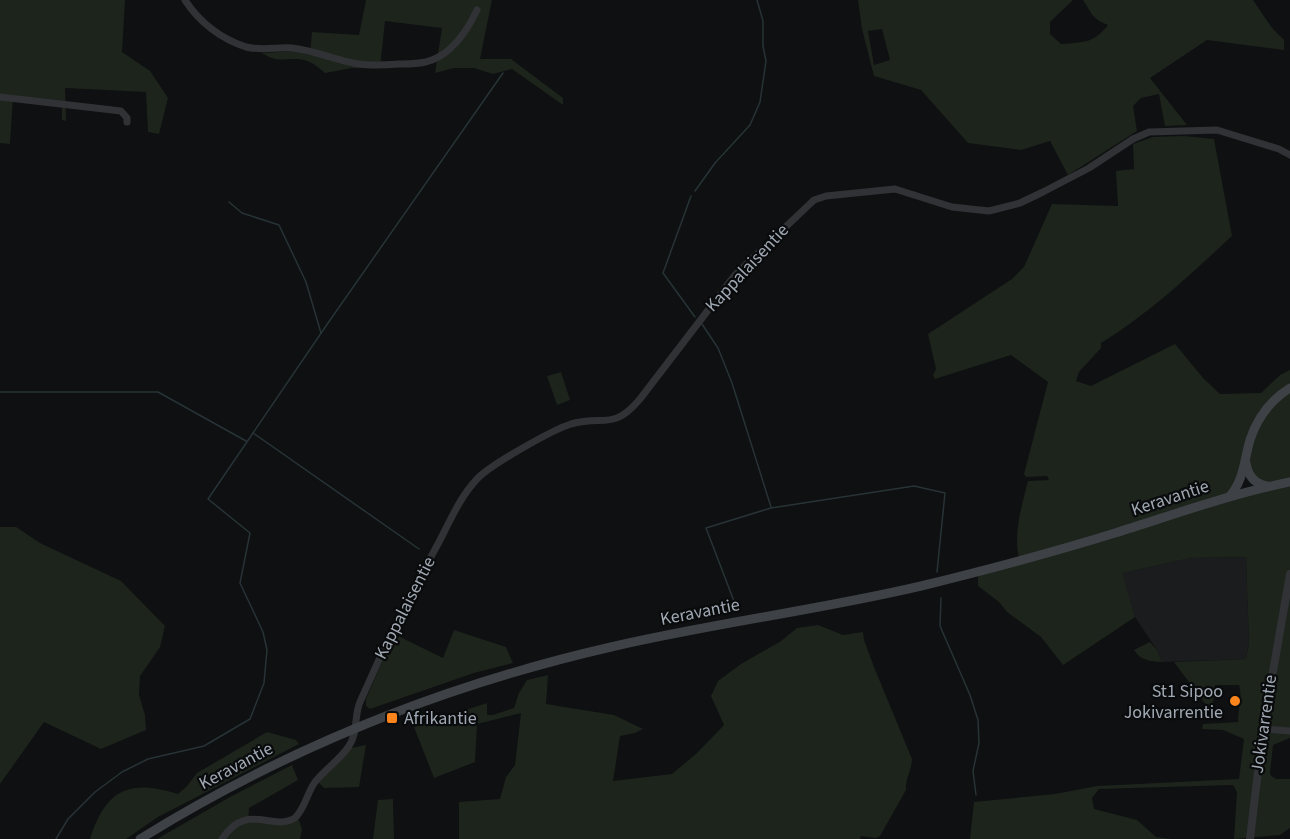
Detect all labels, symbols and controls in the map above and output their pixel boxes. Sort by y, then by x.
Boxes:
street label: Kappalaisentie [700,218,794,318]
street label: Keravantie [1128,474,1212,522]
street label: Kappalaisentie [368,552,442,664]
street label: Keravantie [658,592,742,632]
street label: Jokivarrentie [1245,673,1283,775]
place label: St1 Sipoo Jokivarrentie [1124,679,1223,725]
marker: St1 Sipoo Jokivarrentie [1228,694,1242,708]
place label: Afrikantie [404,706,477,731]
marker: Afrikantie [385,711,399,725]
street label: Keravantie [195,736,277,796]

